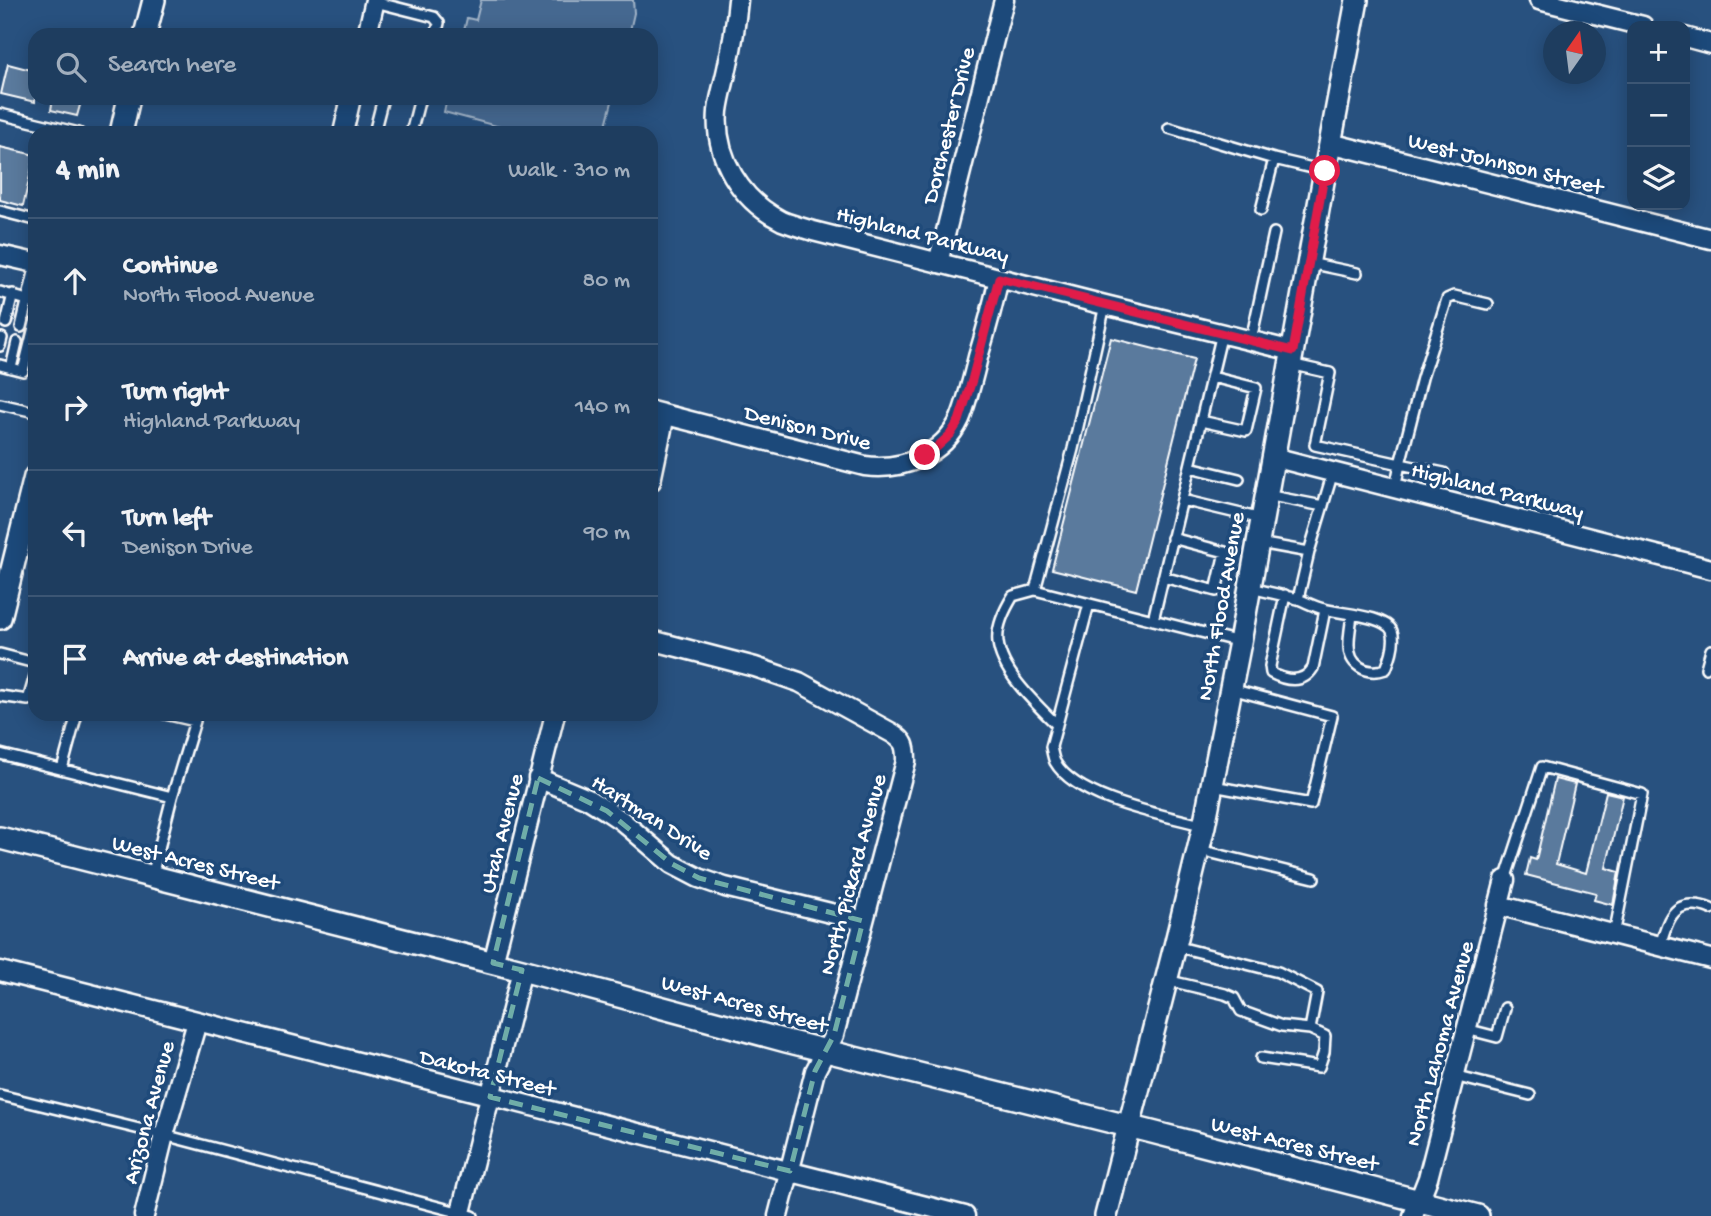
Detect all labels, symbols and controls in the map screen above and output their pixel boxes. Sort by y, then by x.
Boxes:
north arrow [1543,21,1606,84]
map controls [1627,21,1690,210]
button: + [1627,21,1690,84]
search box [28,28,658,105]
street label: Dorchester Drive [917,44,983,209]
icon: search [52,48,90,86]
text: Search here [108,51,236,82]
button: − [1627,84,1690,147]
street label: West Johnson Street [1405,128,1607,203]
button: layers [1627,147,1690,210]
text: 4 min [56,154,119,189]
route start [1309,155,1340,186]
text: Walk · 310 m [508,158,630,185]
street label: Highland Parkway [833,202,1011,271]
text: Continue [123,252,217,283]
icon: ahead [56,262,94,300]
text: 80 m [583,268,630,295]
text: North Flood Avenue [123,283,314,310]
text: Turn right [123,378,227,409]
icon: right [56,388,94,426]
text: 140 m [575,394,630,421]
street label: Denison Drive [739,400,874,458]
text: Highland Parkway [123,409,300,436]
route end [909,439,940,470]
street label: Highland Parkway [1408,458,1586,527]
text: Turn left [123,504,211,535]
street label: North Flood Avenue [1193,509,1253,703]
icon: left [56,514,94,552]
text: 90 m [584,520,630,547]
text: Denison Drive [123,535,253,562]
icon: arrive [56,640,94,678]
text: Arrive at destination [123,644,348,675]
street label: Utah Avenue [475,770,532,896]
street label: Hartman Drive [585,770,718,869]
street label: North Pickard Avenue [815,770,895,978]
street label: West Acres Street [109,831,283,899]
street label: North Lahoma Avenue [1401,937,1482,1150]
street label: West Acres Street [658,970,832,1041]
street label: Arizona Avenue [118,1037,183,1187]
street label: Dakota Street [415,1044,559,1105]
street label: West Acres Street [1208,1112,1382,1180]

